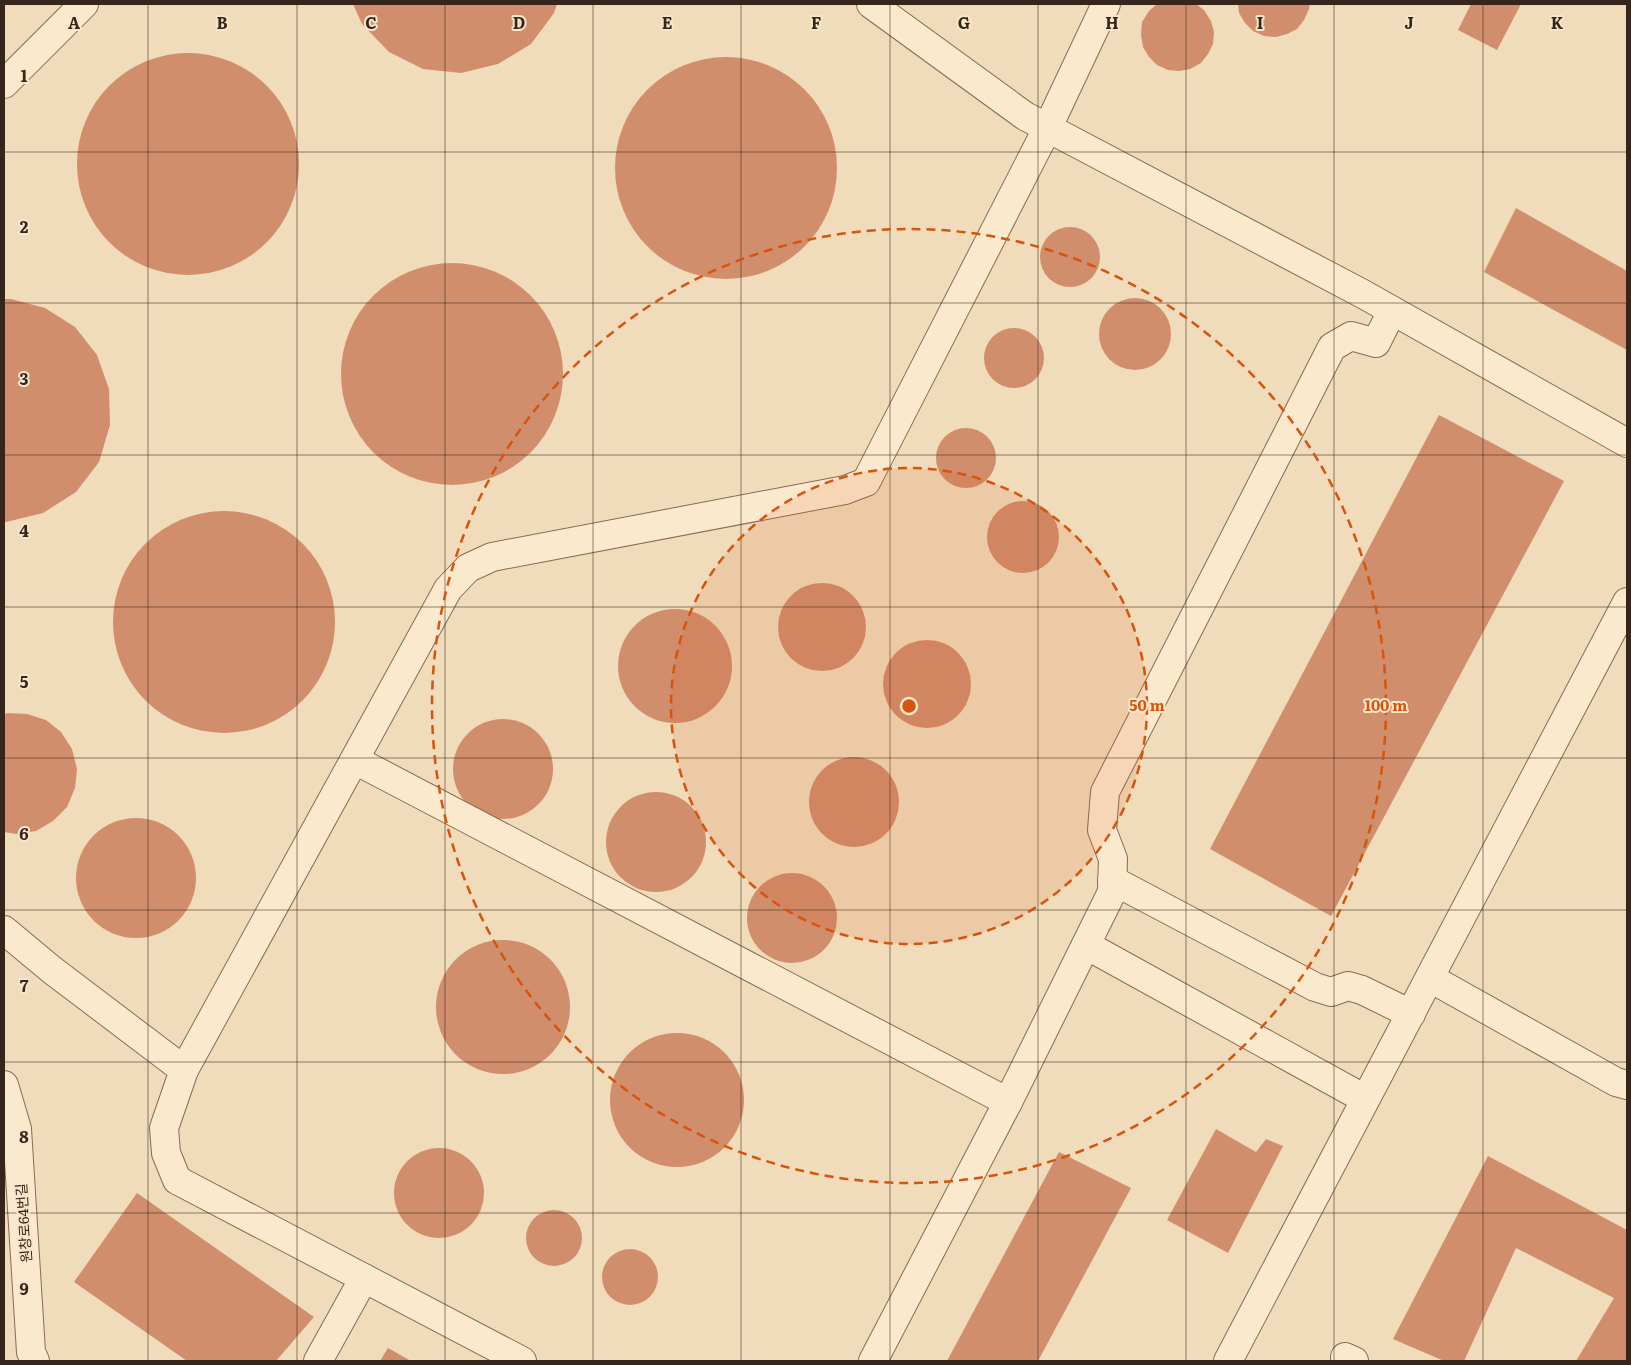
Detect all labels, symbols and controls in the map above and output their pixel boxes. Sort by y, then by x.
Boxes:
text: A [68,10,80,34]
text: B [216,10,228,34]
text: C [365,10,377,34]
text: D [513,10,525,34]
text: E [662,10,673,34]
text: F [811,10,821,34]
text: G [958,10,970,34]
text: H [1105,10,1119,34]
text: I [1257,10,1263,34]
text: J [1404,10,1414,34]
text: K [1551,10,1564,34]
text: 1 [21,63,28,87]
text: 2 [20,214,29,238]
text: 3 [20,366,29,390]
text: 4 [19,518,29,542]
text: 5 [20,669,29,693]
text: 50 m [1129,693,1165,716]
text: 100 m [1365,693,1407,716]
centre of rings [900,697,918,715]
text: 6 [19,821,29,845]
text: 7 [20,973,29,997]
text: 8 [19,1124,29,1148]
street label: 원창로64번길 [10,1183,36,1263]
text: 9 [19,1276,29,1300]

